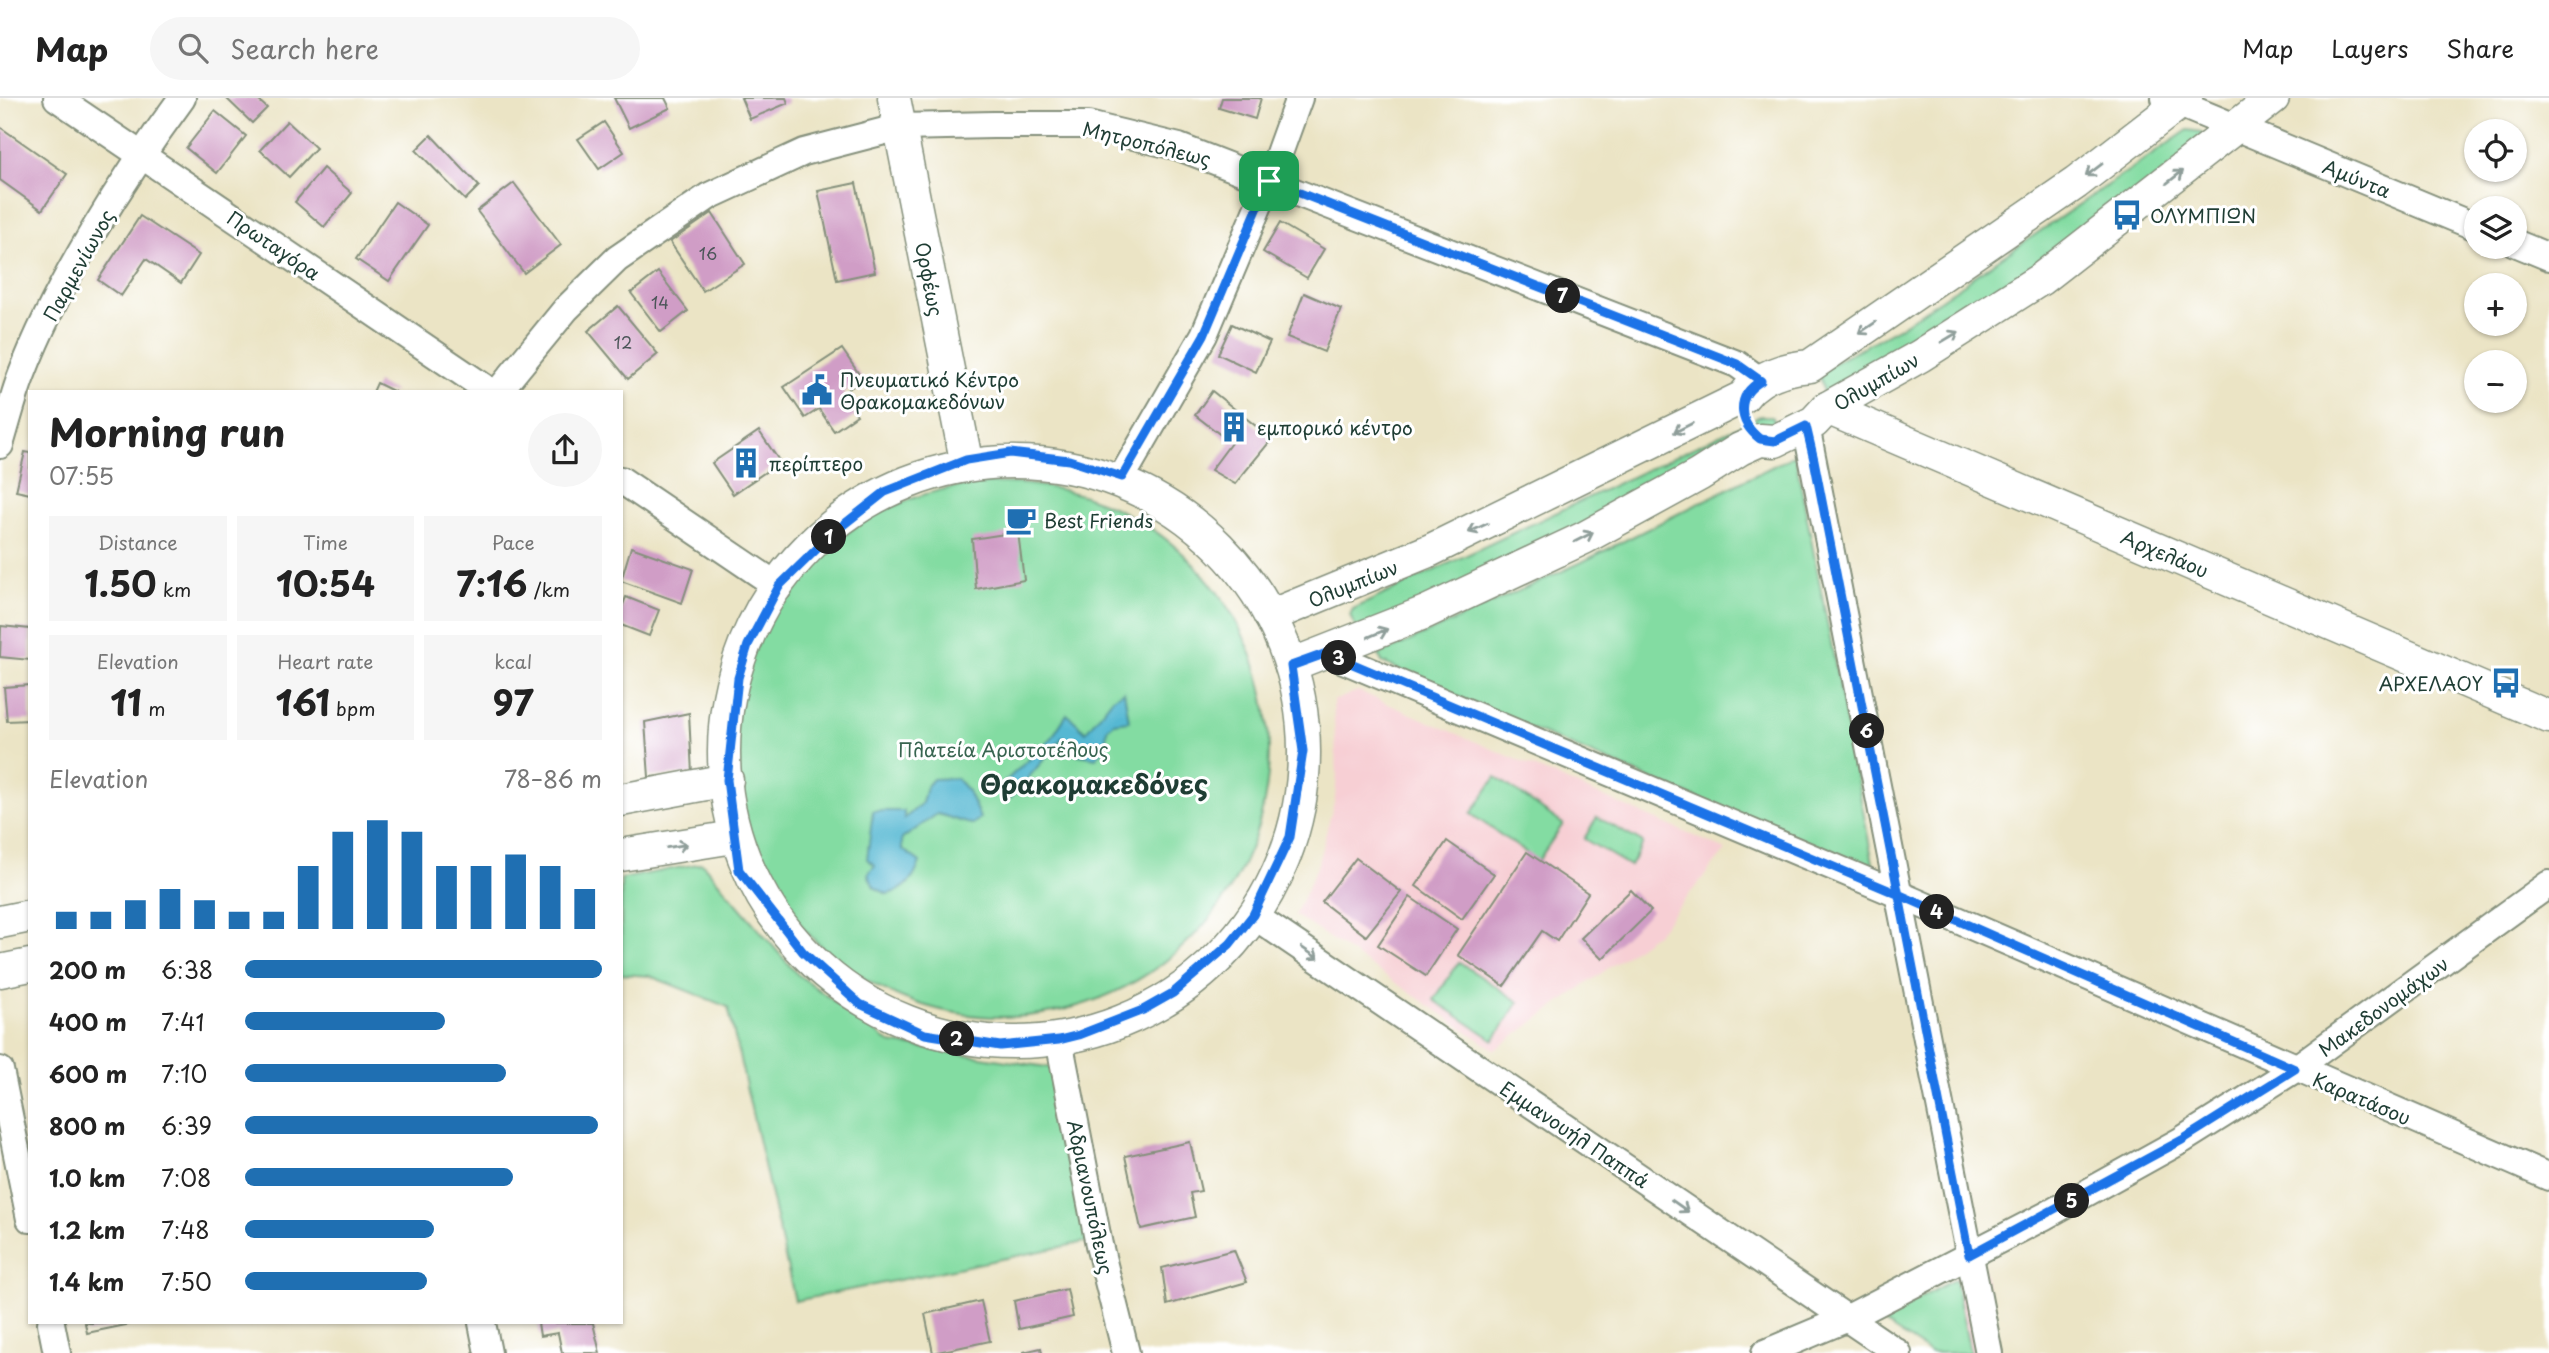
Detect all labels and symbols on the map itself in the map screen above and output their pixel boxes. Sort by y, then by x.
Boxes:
street label: Μητροπόλεως [1080,114,1214,172]
pin [1239,151,1299,211]
street label: Αμύντα [2319,152,2395,204]
one-way arrow [2085,162,2103,177]
one-way arrow [2166,170,2184,185]
bus stop icon: ΟΛΥΜΠΙΩΝ [2110,198,2144,232]
place label: ΟΛΥΜΠΙΩΝ [2150,201,2256,229]
street label: Παρμενίωνος [36,204,120,326]
street label: Πρωταγόρα [222,204,326,286]
street label: Ορφέως [909,240,951,318]
house number: 16 [699,241,717,265]
pin: 7 [1546,278,1580,314]
house number: 14 [651,290,669,314]
one-way arrow [1858,321,1877,335]
house number: 12 [614,330,632,354]
one-way arrow [1940,330,1960,344]
street label: Ολυμπίων [1828,345,1924,417]
place label: Πνευματικό Κέντρο Θρακομακεδόνων [840,365,1019,415]
public building icon: Πνευματικό Κέντρο Θρακομακεδόνων [800,373,834,407]
building icon: εμπορικό κέντρο [1217,410,1251,444]
place label: εμπορικό κέντρο [1257,413,1413,441]
one-way arrow [1673,421,1694,435]
building icon: περίπτερο [729,446,763,480]
place label: περίπτερο [769,449,863,477]
cafe icon: Best Friends [1004,503,1038,537]
place label: Best Friends [1044,506,1153,534]
pin: 1 [812,520,846,555]
one-way arrow [1468,521,1489,535]
street label: Αρχελάου [2117,522,2213,584]
one-way arrow [1573,530,1594,544]
street label: Ολυμπίων [1304,552,1402,614]
one-way arrow [1366,626,1388,639]
pin: 3 [1322,640,1356,676]
bus stop icon: ΑΡΧΕΛΑΟΥ [2489,666,2523,700]
place label: ΑΡΧΕΛΑΟΥ [2379,669,2483,697]
pin: 6 [1850,714,1884,748]
park label: Πλατεία Αριστοτέλους [898,735,1108,763]
district label: Θρακομακεδόνες [980,764,1208,803]
one-way arrow [665,839,688,852]
pin: 4 [1920,894,1954,930]
one-way arrow [1300,946,1319,960]
street label: Μακεδονομάχων [2312,949,2454,1063]
pin: 2 [940,1021,974,1056]
street label: Καρατάσου [2309,1065,2415,1131]
street label: Εμμανουήλ Παππά [1495,1074,1655,1194]
street label: Αδριανουπόλεως [1061,1117,1121,1277]
pin: 5 [2054,1184,2090,1218]
one-way arrow [1670,1199,1689,1213]

